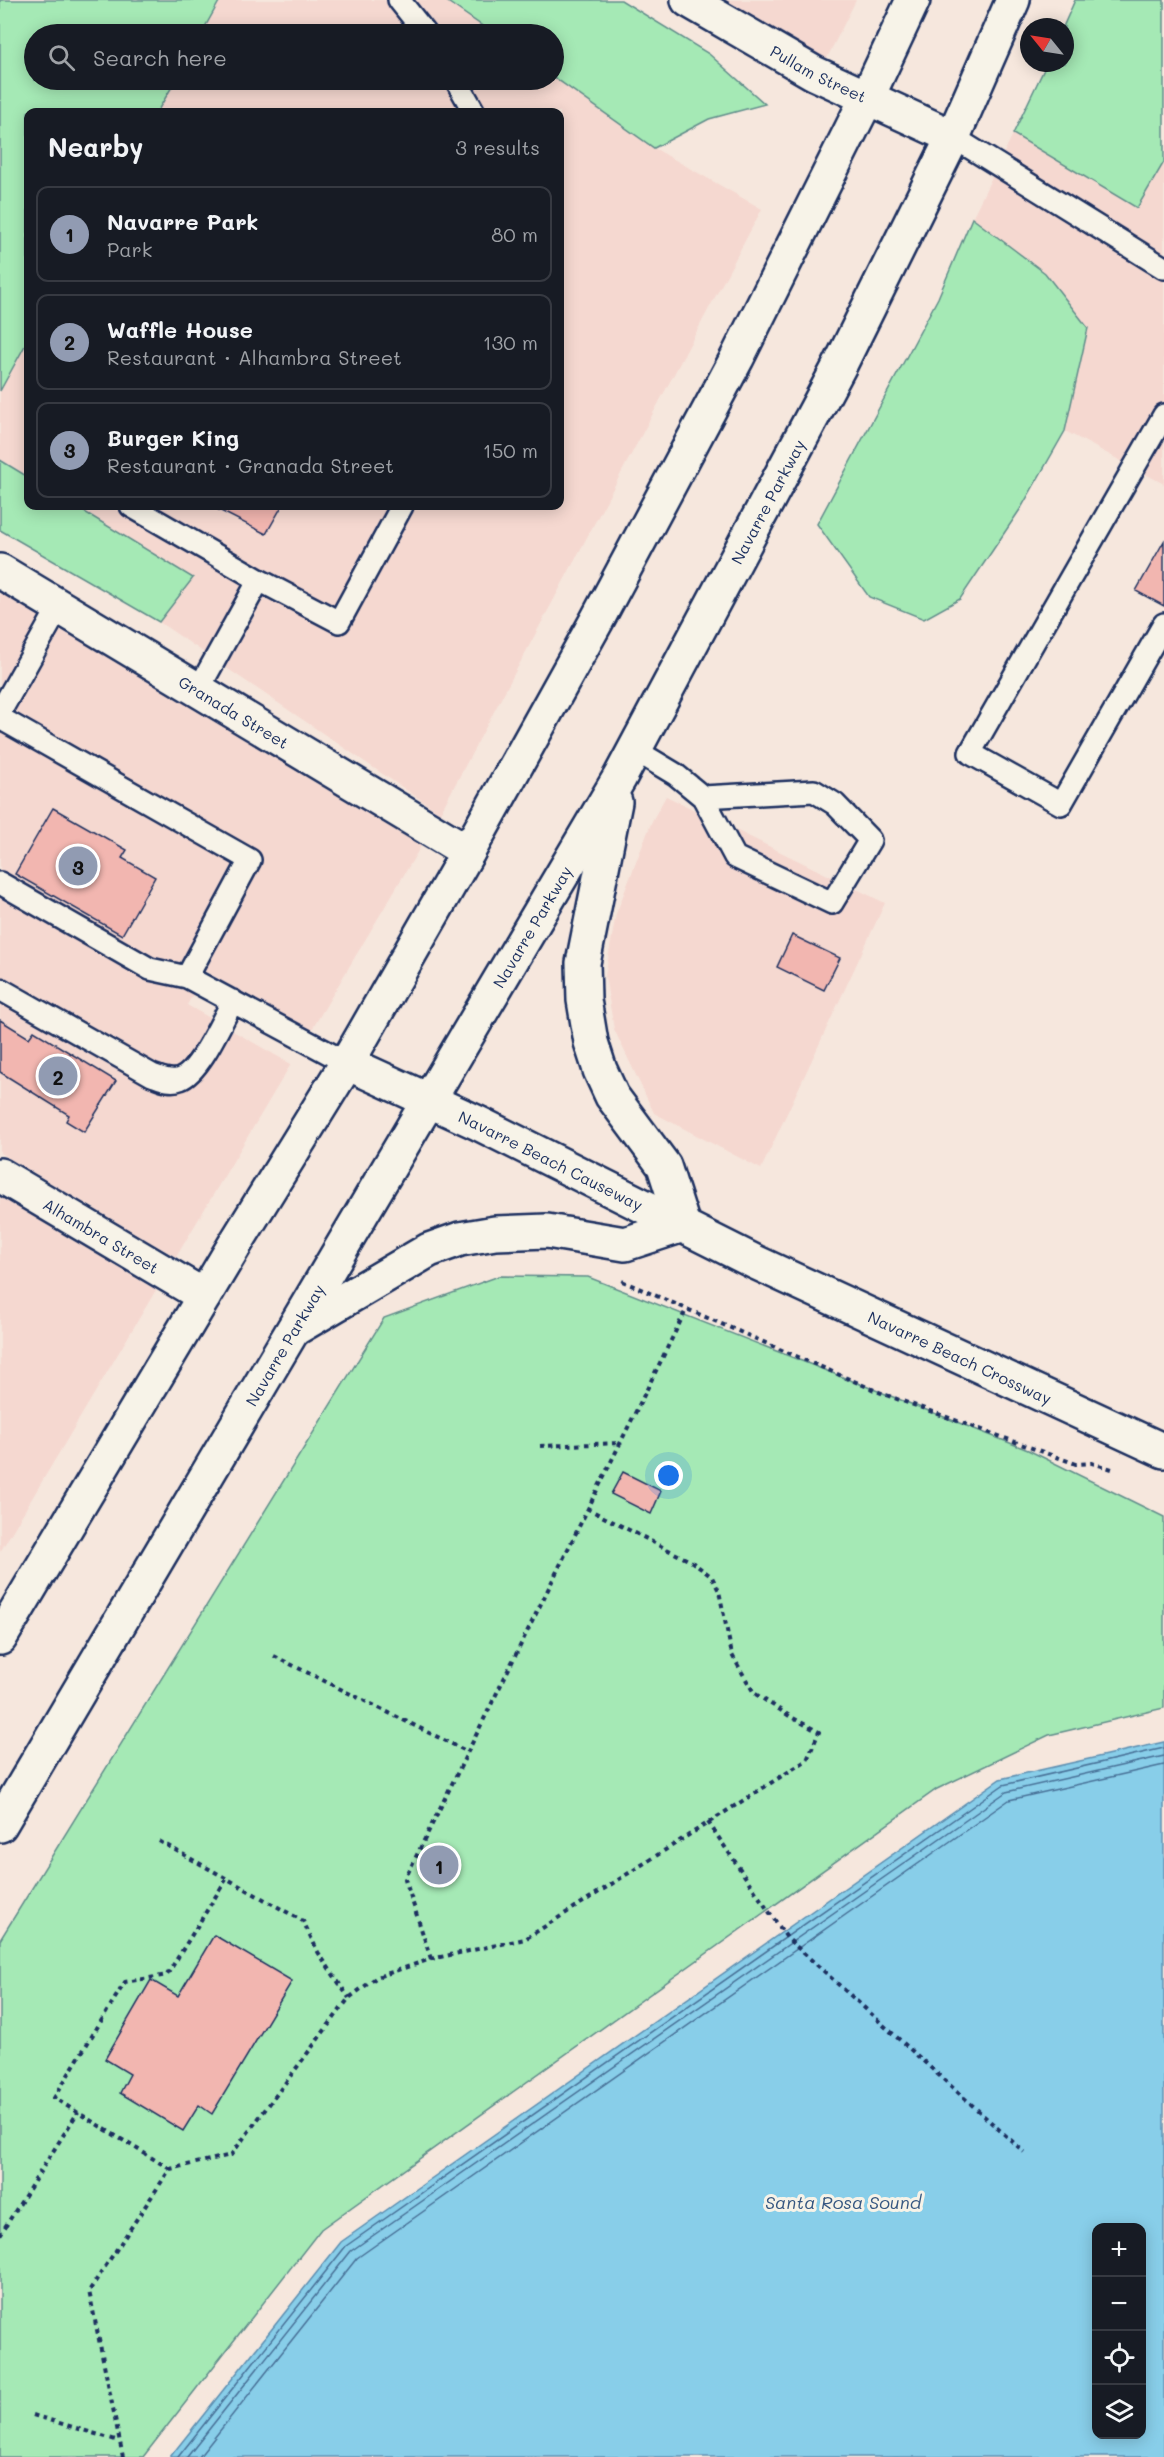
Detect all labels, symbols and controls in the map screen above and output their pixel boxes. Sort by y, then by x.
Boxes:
north arrow [1020,18,1074,72]
search box [24,24,564,90]
street label: Pullam Street [767,40,870,106]
icon: search [45,41,78,74]
text: Search here [93,43,227,72]
text: Nearby [48,130,143,164]
text: 3 results [455,134,540,160]
text: Navarre Park [107,207,258,236]
text: 1 [65,221,74,247]
text: 80 m [491,221,538,247]
text: Park [107,236,152,262]
text: Waffle House [107,315,253,344]
text: 2 [64,329,75,355]
text: 130 m [483,329,538,355]
text: Restaurant · Alhambra Street [107,344,402,370]
text: Burger King [107,423,239,452]
street label: Navarre Parkway [725,435,809,567]
text: 3 [64,437,76,463]
text: 150 m [483,437,538,463]
text: Restaurant · Granada Street [107,452,394,478]
street label: Granada Street [175,670,293,753]
pin: 3 [58,844,98,888]
street label: Navarre Parkway [487,862,576,991]
pin: 2 [38,1054,78,1098]
street label: Navarre Beach Causeway [456,1105,647,1215]
street label: Alhambra Street [40,1193,163,1278]
street label: Navarre Parkway [240,1280,328,1410]
street label: Navarre Beach Crossway [865,1305,1055,1408]
your location [654,1461,683,1490]
pin: 1 [420,1842,458,1888]
water label: Santa Rosa Sound [765,2190,923,2214]
map controls [1092,2223,1146,2439]
button: + [1092,2223,1146,2277]
button: − [1092,2277,1146,2331]
button: locate [1092,2331,1146,2385]
button: layers [1092,2385,1146,2439]

